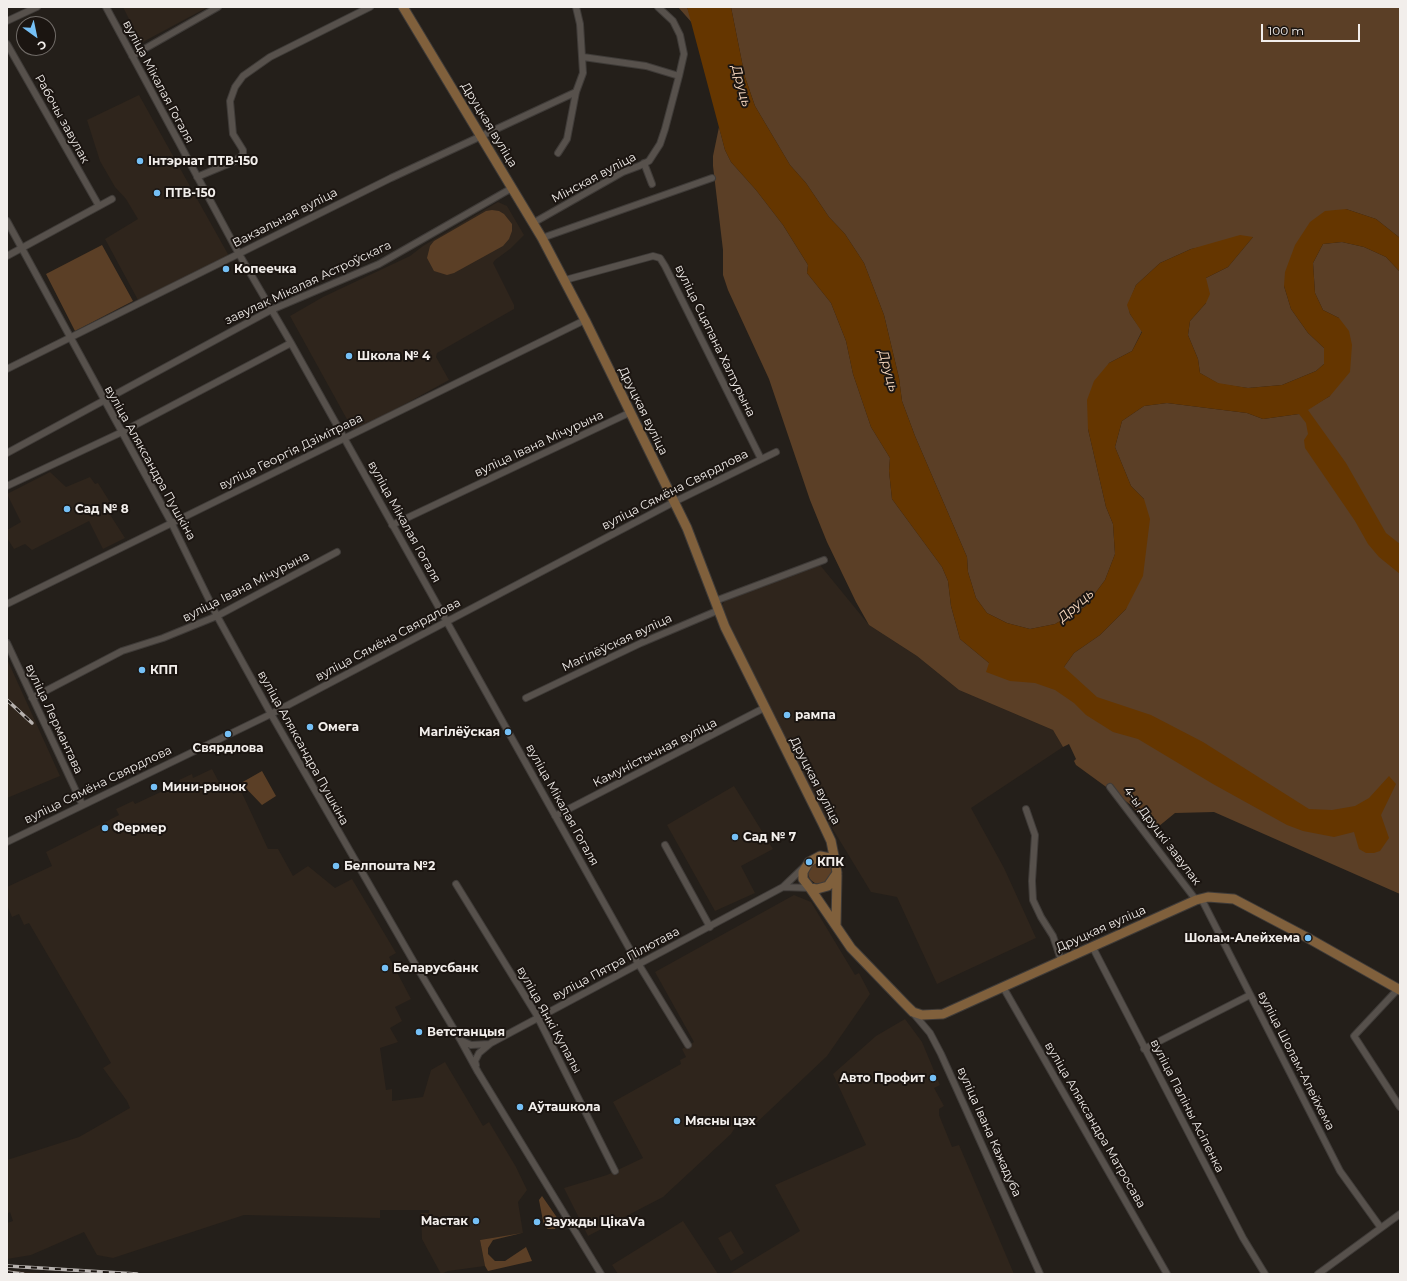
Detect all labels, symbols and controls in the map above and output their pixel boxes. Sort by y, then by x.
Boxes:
north arrow [16,16,56,56]
scale bar [1263,16,1362,42]
street label: вуліца Мікалая Гогаля [119,18,197,146]
text: 100 m [1268,23,1304,38]
text: С [35,37,49,53]
water label: Друць [728,63,754,109]
street label: Рабочы завулак [32,72,92,166]
street label: Друцкая вуліца [458,80,520,170]
street label: Мінская вуліца [549,150,639,206]
place label: Інтэрнат ПТВ-150 [148,154,258,168]
marker: Інтэрнат ПТВ-150 [135,156,145,166]
street label: Вакзальная вуліца [230,185,340,251]
place label: ПТВ-150 [165,186,216,200]
marker: ПТВ-150 [152,188,162,198]
street label: завулак Мікалая Астроўскага [222,238,394,328]
place label: Копеечка [234,262,296,276]
street label: вуліца Сцяпана Халтурына [672,263,758,419]
marker: Копеечка [221,264,231,274]
water label: Друць [875,348,901,394]
place label: Школа № 4 [357,349,430,363]
marker: Школа № 4 [344,351,354,361]
street label: Друцкая вуліца [615,364,671,458]
street label: вуліца Аляксандра Пушкіна [101,383,199,543]
street label: вуліца Івана Мічурына [472,408,606,480]
street label: вуліца Георгія Дзімітрава [217,411,365,493]
street label: вуліца Сямёна Свярдлова [599,447,751,533]
street label: вуліца Мікалая Гогаля [364,459,444,585]
place label: Сад № 8 [75,502,129,516]
marker: Сад № 8 [62,504,72,514]
street label: вуліца Івана Мічурына [180,549,312,625]
water label: Друць [1055,586,1097,626]
street label: вуліца Сямёна Свярдлова [313,596,463,684]
street label: Магілёўская вуліца [560,611,674,675]
street label: вуліца Лермантава [22,662,86,776]
place label: КПП [150,663,178,677]
marker: КПП [137,665,147,675]
street label: вуліца Аляксандра Пушкіна [254,668,352,828]
place label: рампа [795,708,836,722]
marker: рампа [782,710,792,720]
street label: Камуністычная вуліца [591,715,719,791]
place label: Омега [318,720,359,734]
marker: Омега [305,722,315,732]
place label: Магілёўская [419,725,500,739]
marker: Магілёўская [503,727,513,737]
marker: Свярдлова [223,729,233,739]
street label: Друцкая вуліца [787,735,843,827]
place label: Свярдлова [193,741,263,755]
street label: вуліца Мікалая Гогаля [522,742,602,868]
street label: вуліца Сямёна Свярдлова [22,743,174,827]
place label: Мини-рынок [162,780,246,794]
marker: Мини-рынок [149,782,159,792]
street label: 4-ы Друцкі завулак [1120,784,1204,888]
place label: Фермер [113,821,166,835]
marker: Фермер [100,823,110,833]
place label: Сад № 7 [743,830,796,844]
marker: Сад № 7 [730,832,740,842]
place label: КПК [817,855,844,869]
marker: КПК [804,857,814,867]
place label: Белпошта №2 [344,859,435,873]
marker: Белпошта №2 [331,861,341,871]
street label: Друцкая вуліца [1054,903,1148,955]
street label: вуліца Пятра Пілютава [550,924,682,1004]
place label: Шолам-Алейхема [1184,931,1300,945]
marker: Шолам-Алейхема [1303,933,1313,943]
place label: Беларусбанк [393,961,478,975]
marker: Беларусбанк [380,963,390,973]
street label: вуліца Янкі Купалы [514,964,584,1076]
street label: вуліца Шолам-Алейхема [1255,989,1337,1133]
place label: Ветстанцыя [427,1025,505,1039]
marker: Ветстанцыя [414,1027,424,1037]
street label: вуліца Паліны Асіпенка [1147,1037,1227,1175]
street label: вуліца Аляксандра Матросава [1041,1039,1149,1211]
street label: вуліца Івана Кажадуба [954,1065,1024,1199]
place label: Авто Профит [839,1071,925,1085]
marker: Авто Профит [928,1073,938,1083]
place label: Аўташкола [528,1100,600,1114]
marker: Аўташкола [515,1102,525,1112]
place label: Мясны цэх [685,1114,756,1128]
marker: Мясны цэх [672,1116,682,1126]
place label: Мастак [421,1214,468,1228]
place label: Заужды ЦікаVа [545,1215,645,1229]
marker: Мастак [471,1216,481,1226]
marker: Заужды ЦікаVа [532,1217,542,1227]

